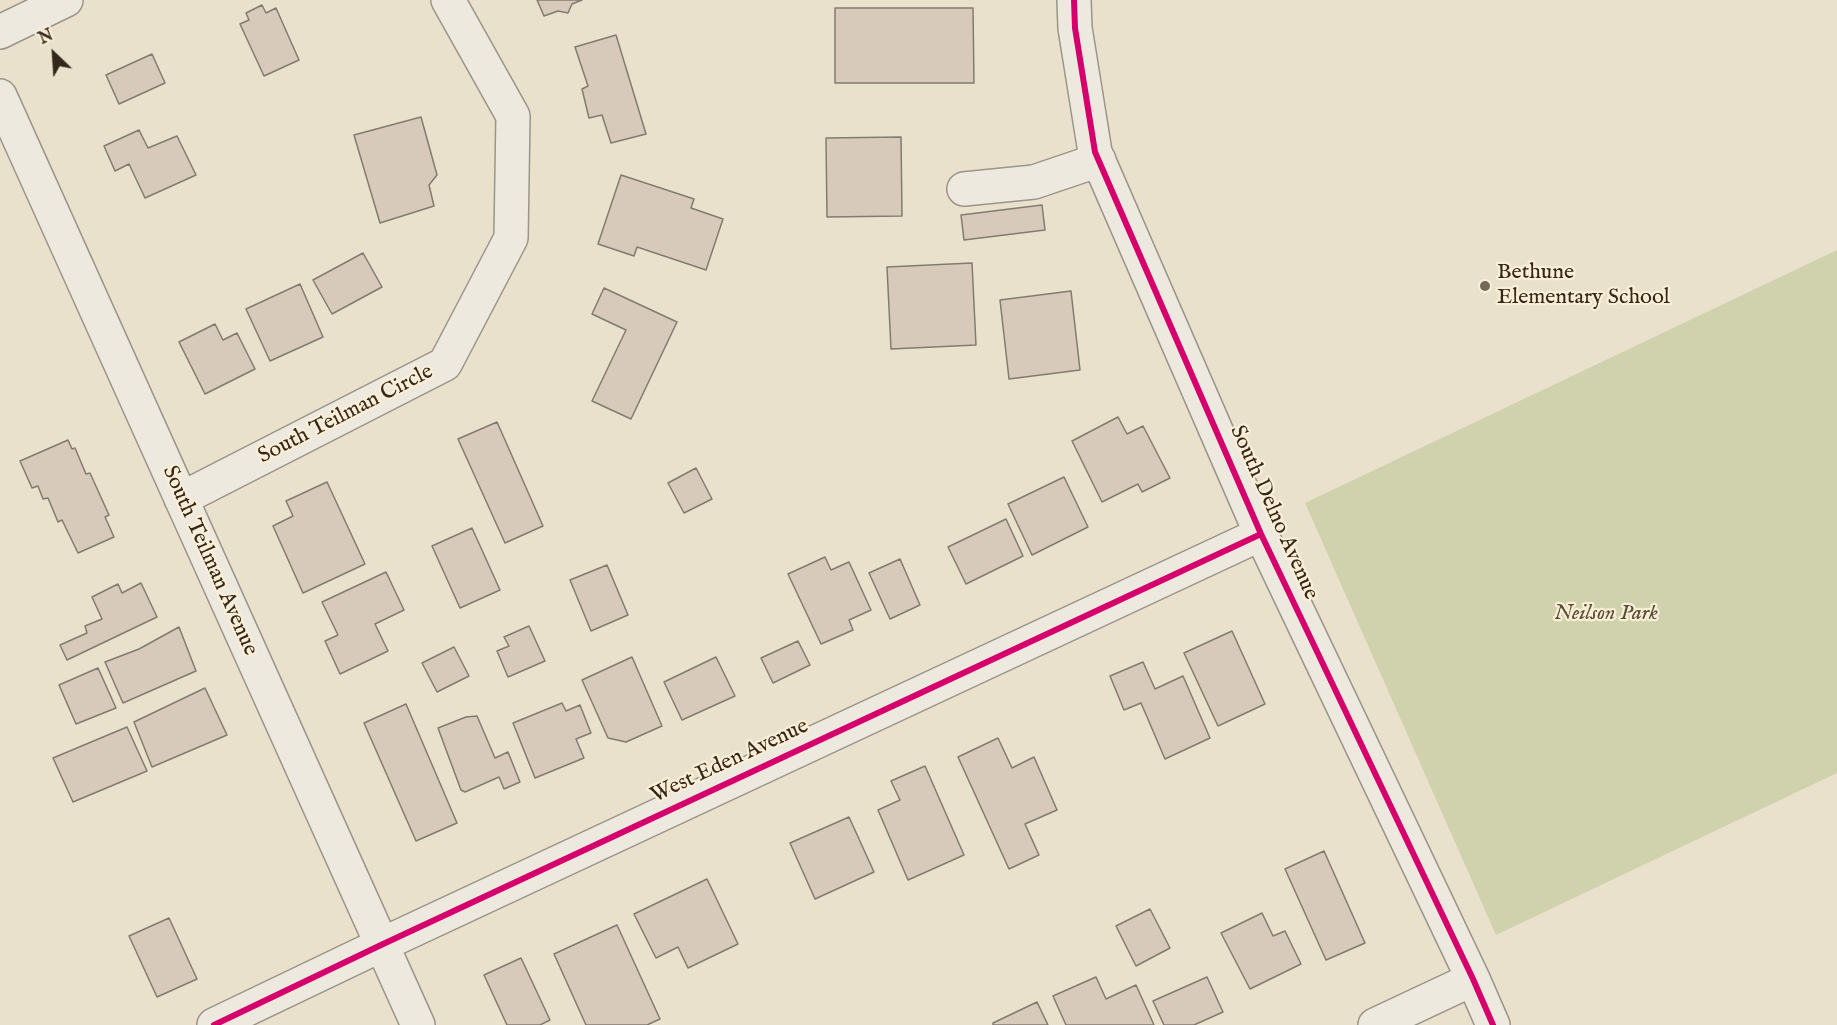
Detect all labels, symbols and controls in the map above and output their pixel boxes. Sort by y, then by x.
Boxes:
north arrow [24,24,84,84]
text: N [36,26,57,50]
place label: Bethune Elementary School [1497,260,1670,312]
marker: Bethune Elementary School [1478,279,1492,293]
street label: South Teilman Circle [254,359,438,471]
street label: South Delno Avenue [1223,422,1323,604]
street label: South Teilman Avenue [155,462,263,660]
park label: Neilson Park [1554,601,1658,627]
street label: West Eden Avenue [647,714,813,810]

